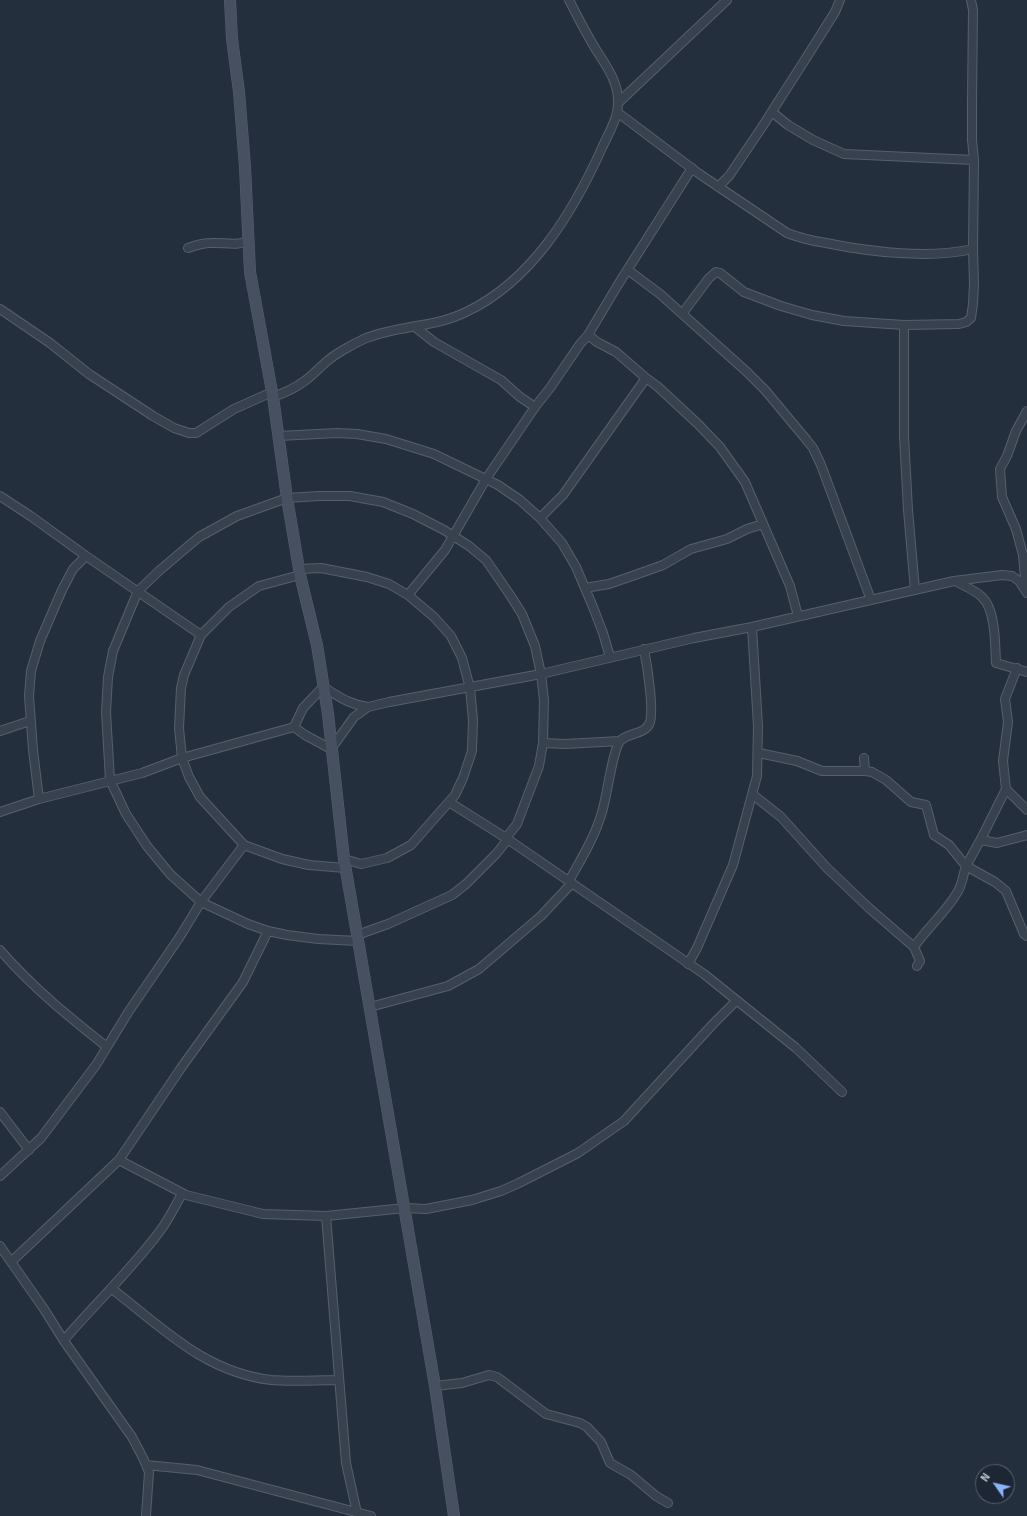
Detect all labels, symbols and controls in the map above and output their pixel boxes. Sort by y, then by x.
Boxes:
north arrow [975,1464,1015,1504]
text: N [978,1471,993,1484]

